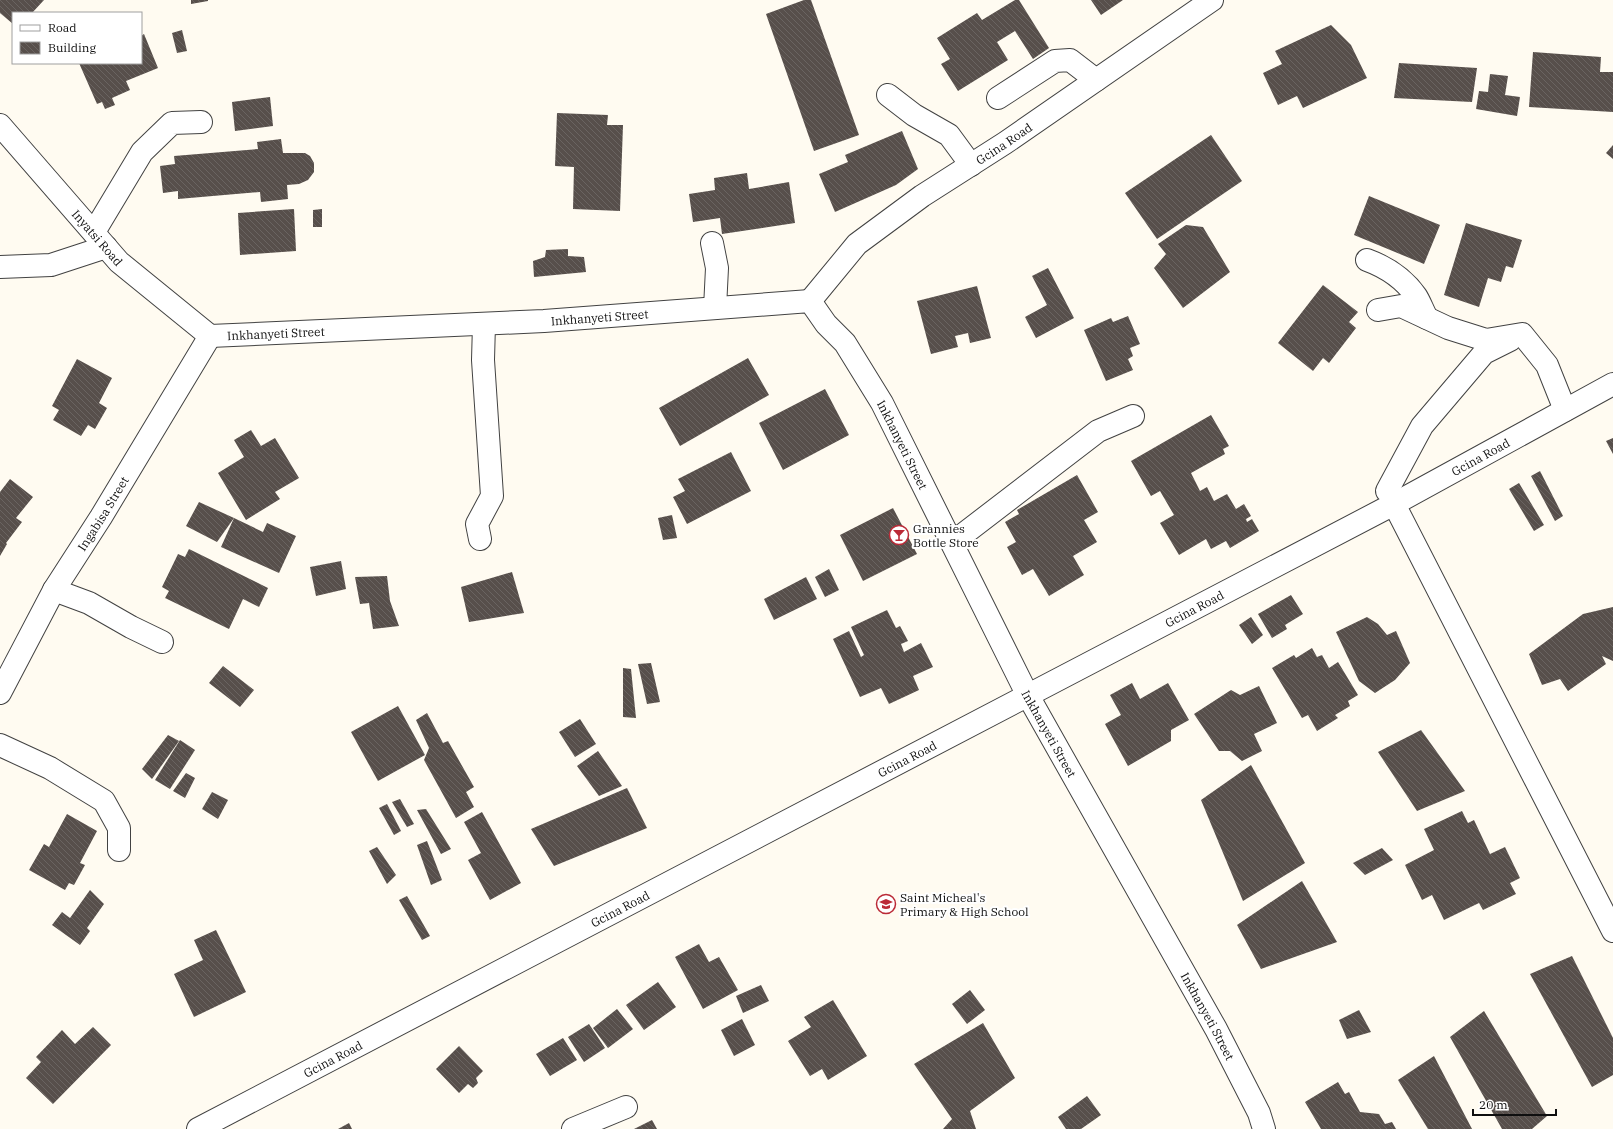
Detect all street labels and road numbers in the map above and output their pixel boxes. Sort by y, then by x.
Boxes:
street label: Gcina Road [973,119,1035,167]
street label: Inyatsi Road [69,206,126,269]
street label: Inkhanyeti Street [550,306,649,328]
street label: Inkhanyeti Street [227,323,325,343]
street label: Inkhanyeti Street [874,397,931,492]
street label: Gcina Road [1449,435,1512,479]
street label: Ingabisa Street [74,474,131,553]
street label: Gcina Road [1162,587,1226,630]
street label: Inkhanyeti Street [1019,688,1080,780]
street label: Gcina Road [875,737,939,780]
street label: Gcina Road [588,887,652,930]
street label: Inkhanyeti Street [1178,969,1238,1062]
street label: Gcina Road [301,1037,365,1080]

